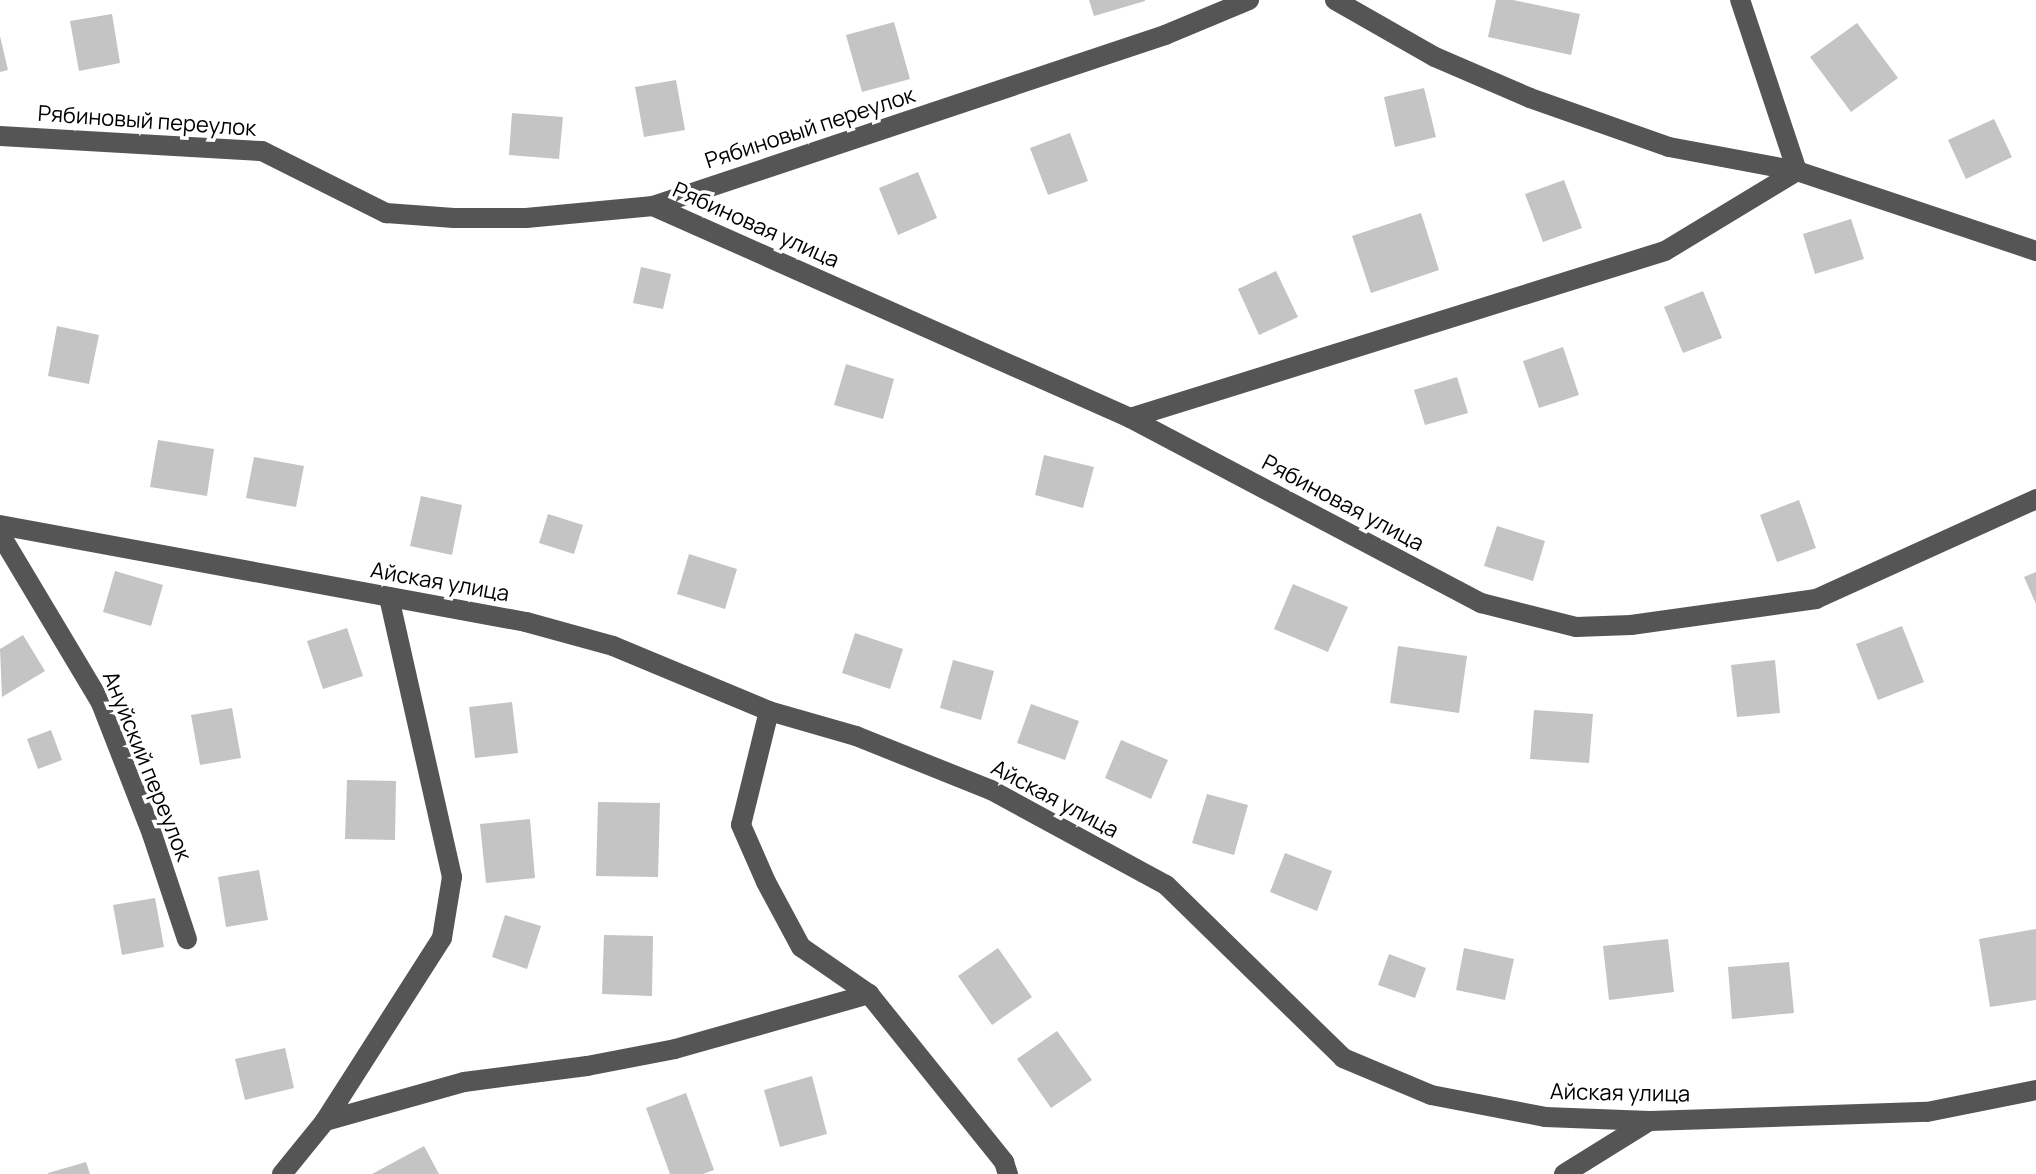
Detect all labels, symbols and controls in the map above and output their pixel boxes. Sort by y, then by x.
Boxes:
street label: Рябиновый переулок [702,82,918,174]
street label: Рябиновый переулок [37,100,257,142]
street label: Рябиновая улица [669,176,843,274]
street label: Рябиновая улица [1258,449,1428,557]
street label: Айская улица [369,557,511,607]
street label: Ануйский переулок [97,667,197,865]
street label: Айская улица [987,754,1123,844]
street label: Айская улица [1550,1079,1690,1107]

